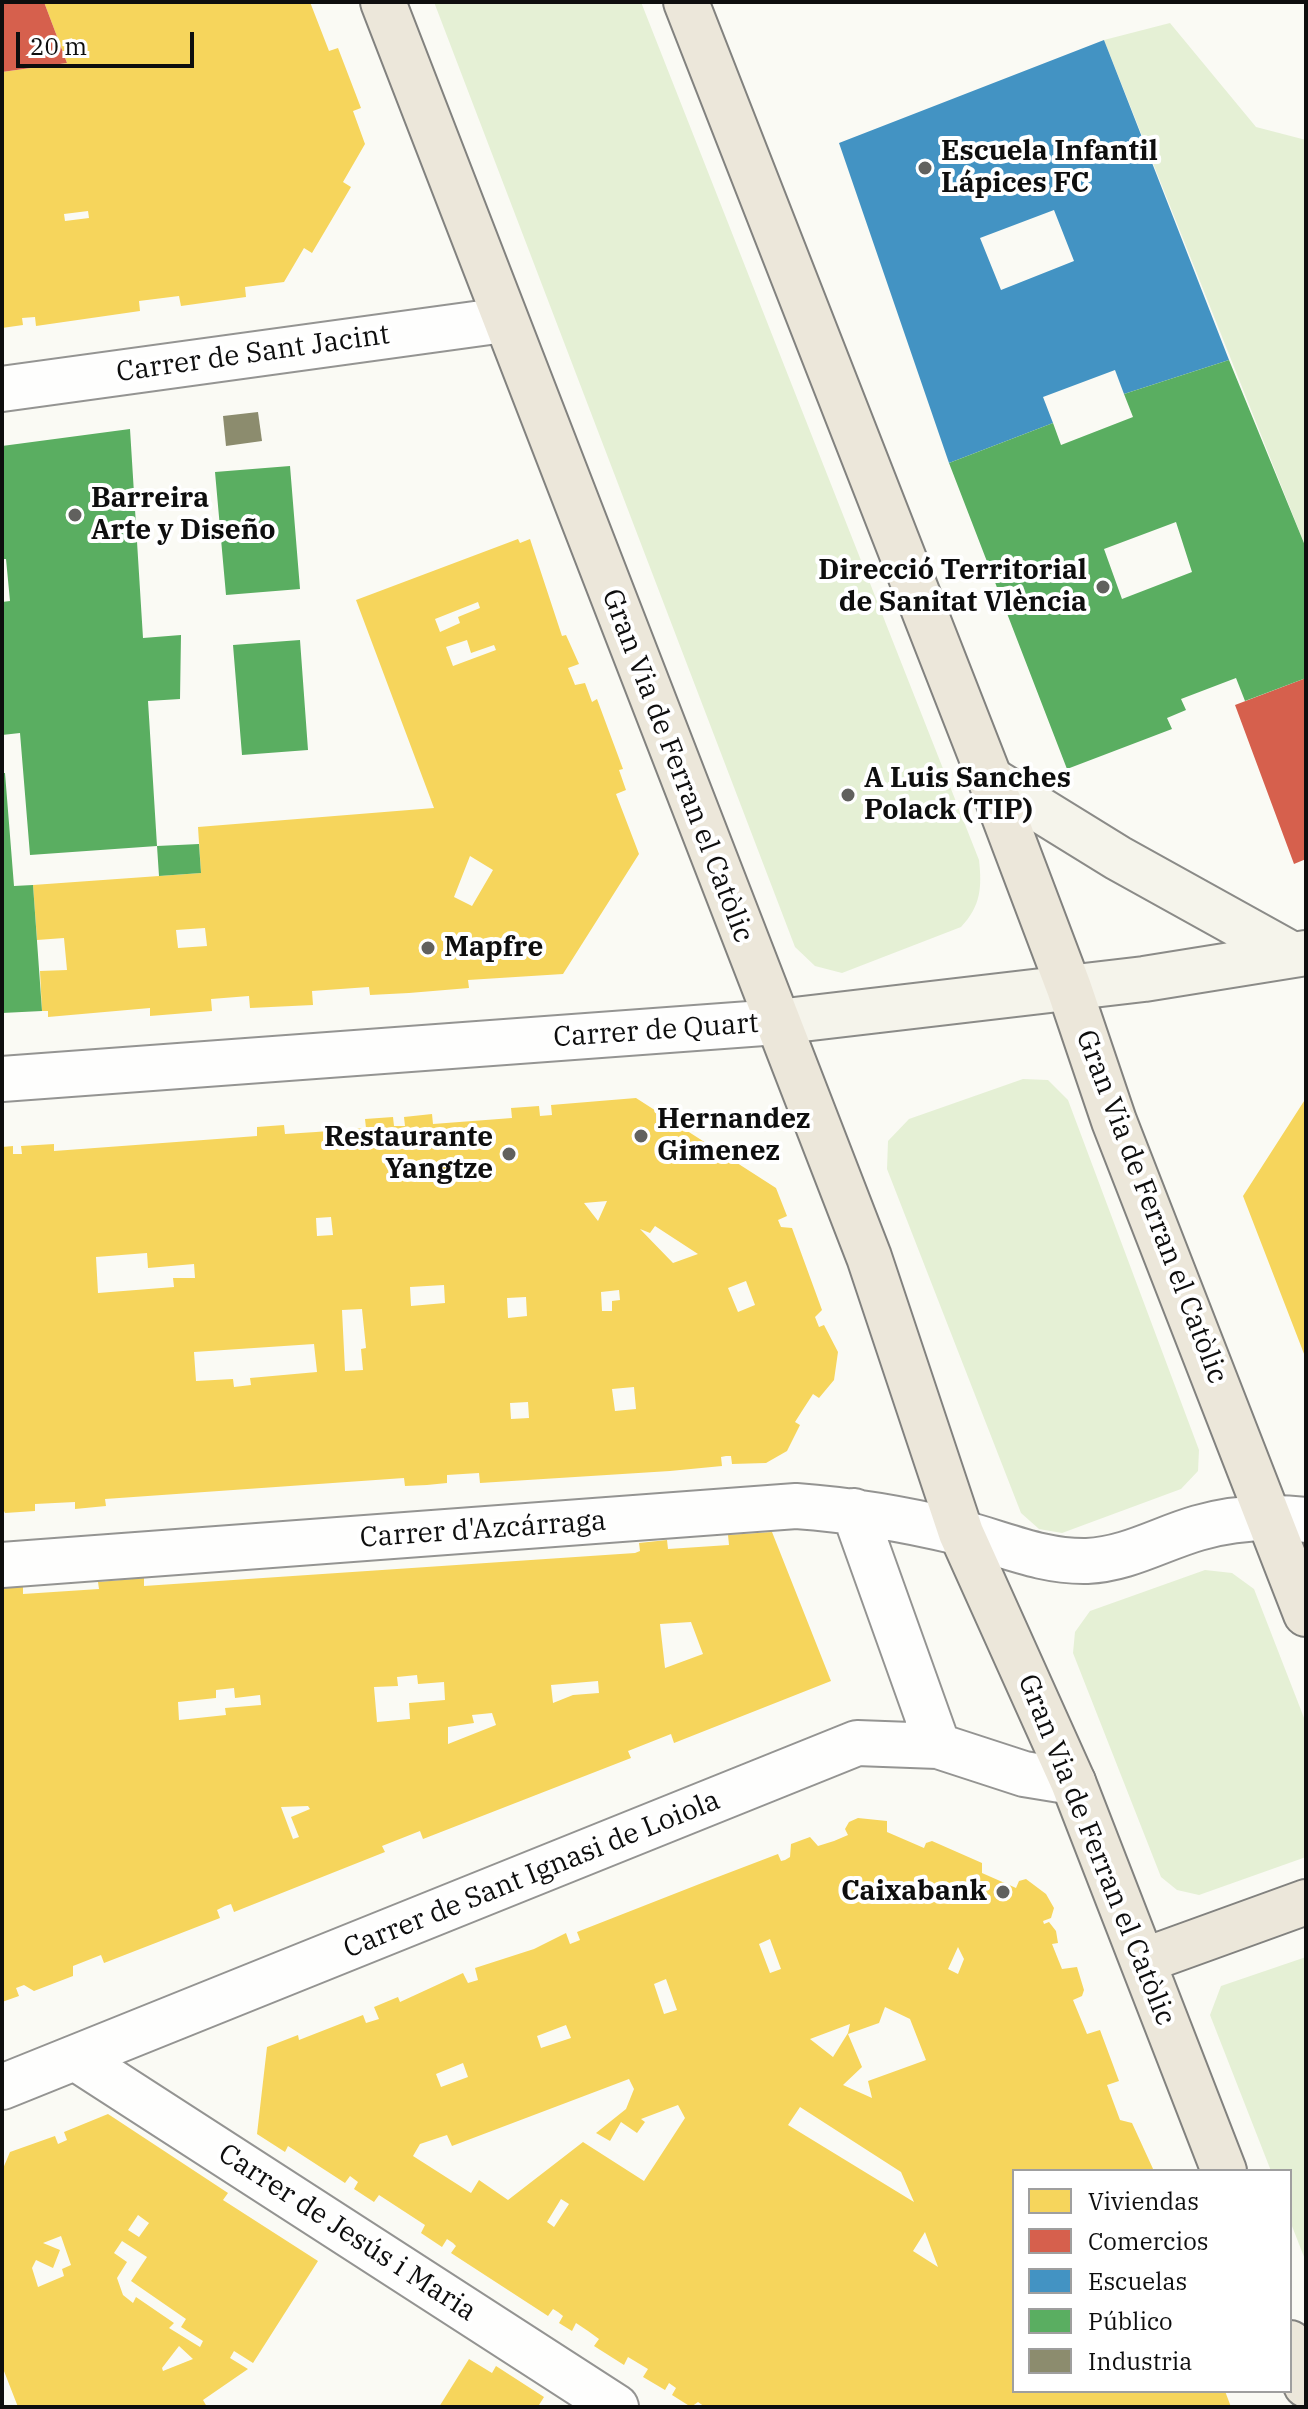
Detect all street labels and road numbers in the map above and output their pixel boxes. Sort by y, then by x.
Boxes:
street label: Carrer de Sant Jacint [114,318,392,390]
street label: Gran Via de Ferran el Catòlic [594,585,760,947]
street label: Carrer de Quart [552,1007,760,1055]
street label: Gran Via de Ferran el Catòlic [1068,1026,1234,1388]
street label: Carrer d'Azcárraga [359,1505,607,1555]
street label: Gran Via de Ferran el Catòlic [1010,1670,1182,2030]
street label: Carrer de Sant Ignasi de Loiola [339,1784,725,1966]
street label: Carrer de Jesús i Maria [212,2137,482,2329]

